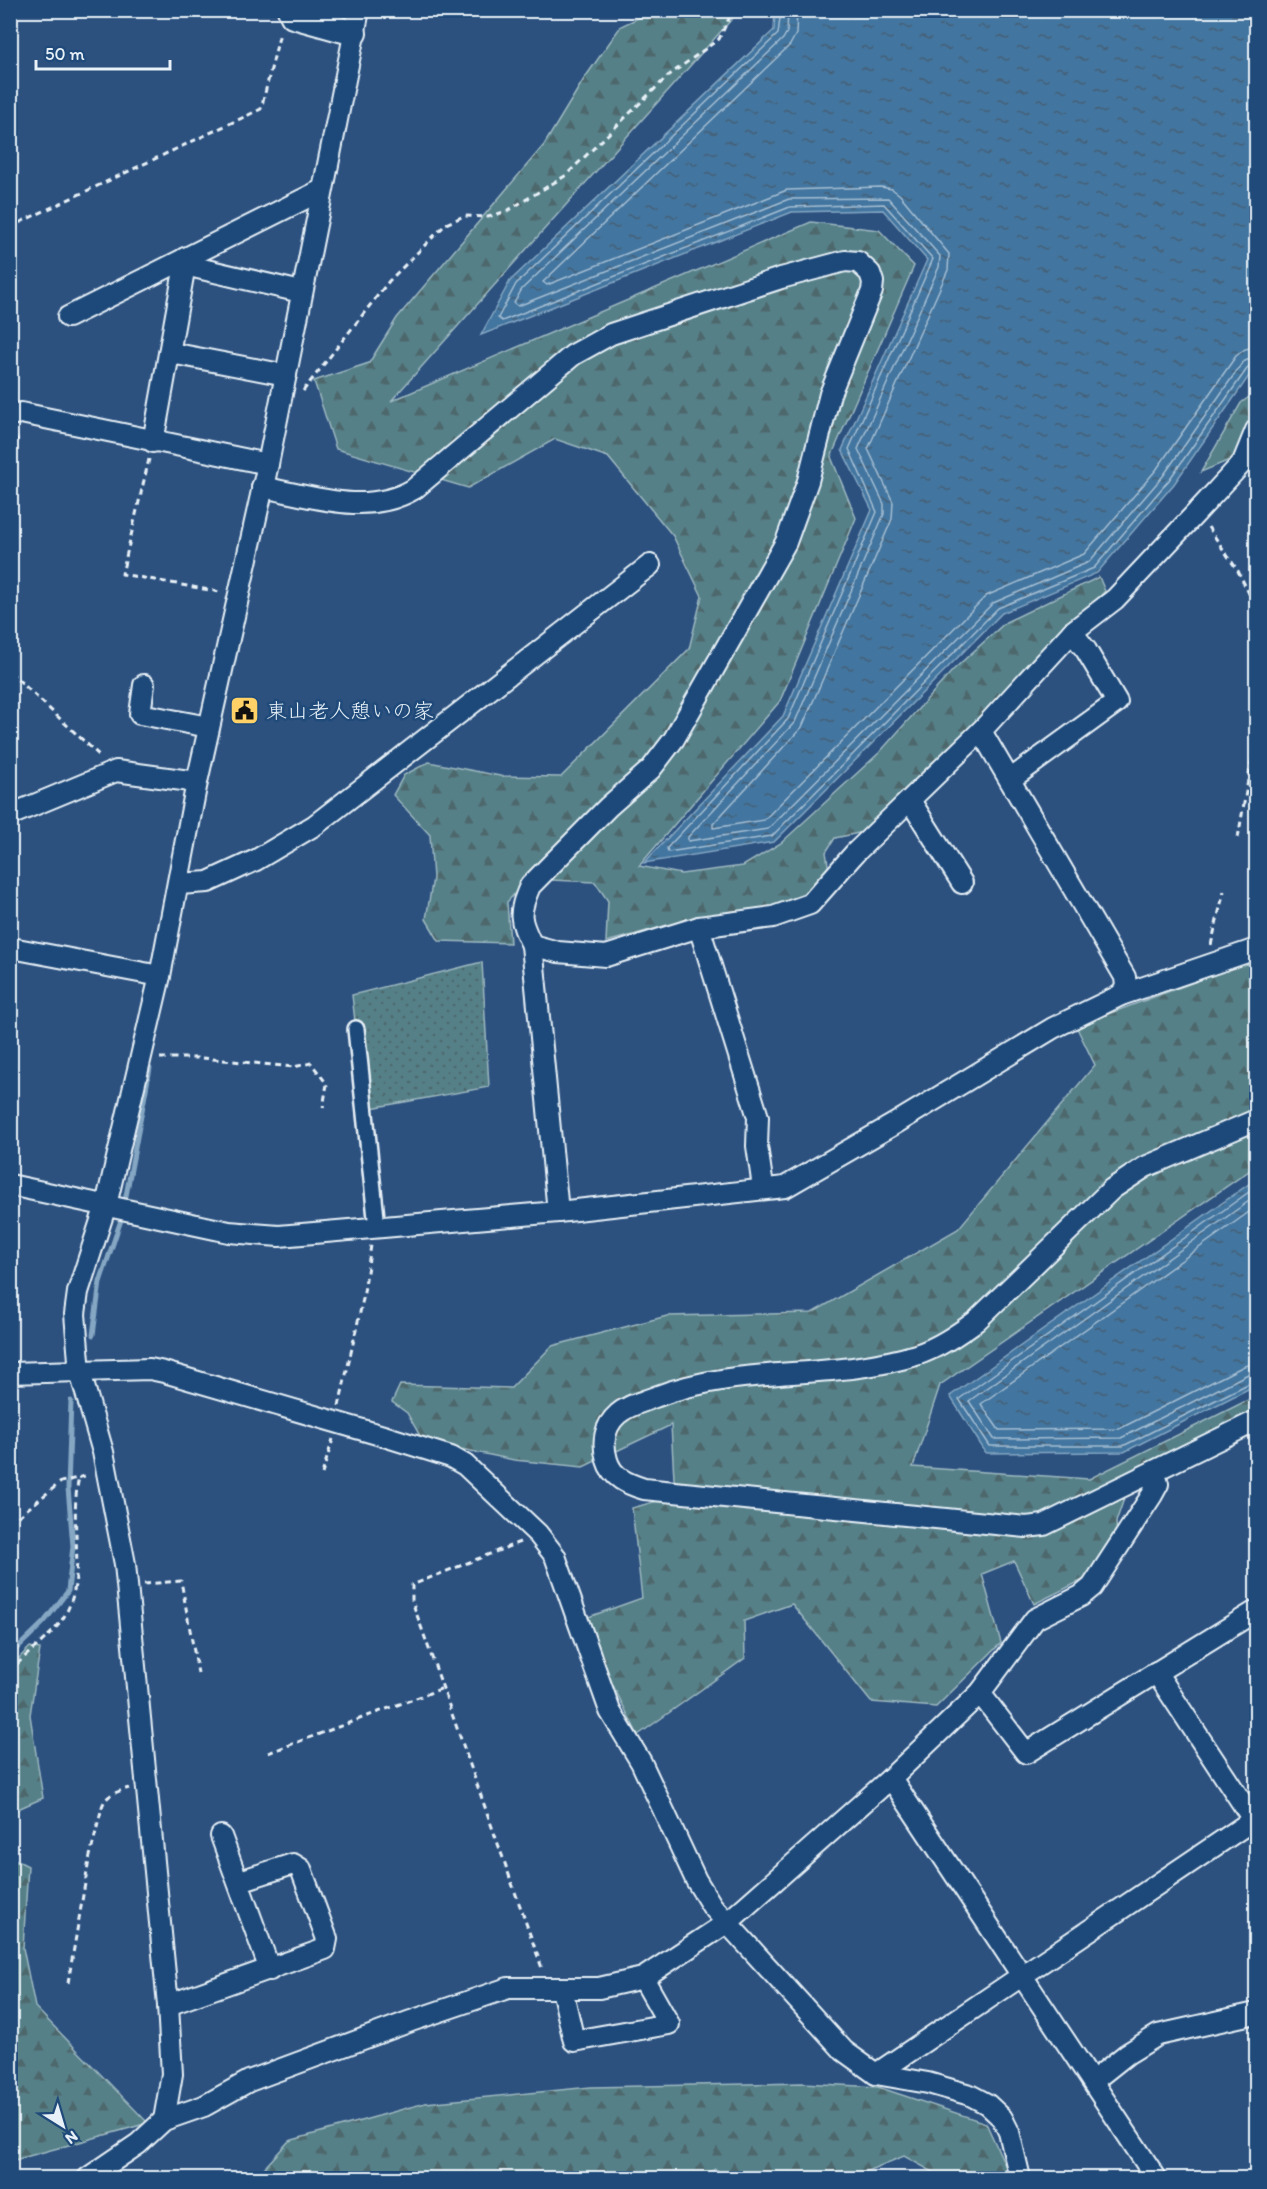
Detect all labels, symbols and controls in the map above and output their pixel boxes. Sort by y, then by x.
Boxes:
scale bar [36,33,170,71]
text: 50 m [45,43,85,65]
public building icon: 東山老人憩いの家 [229,695,261,727]
place label: 東山老人憩いの家 [266,698,434,723]
north arrow [33,2096,93,2156]
text: N [62,2127,82,2148]

